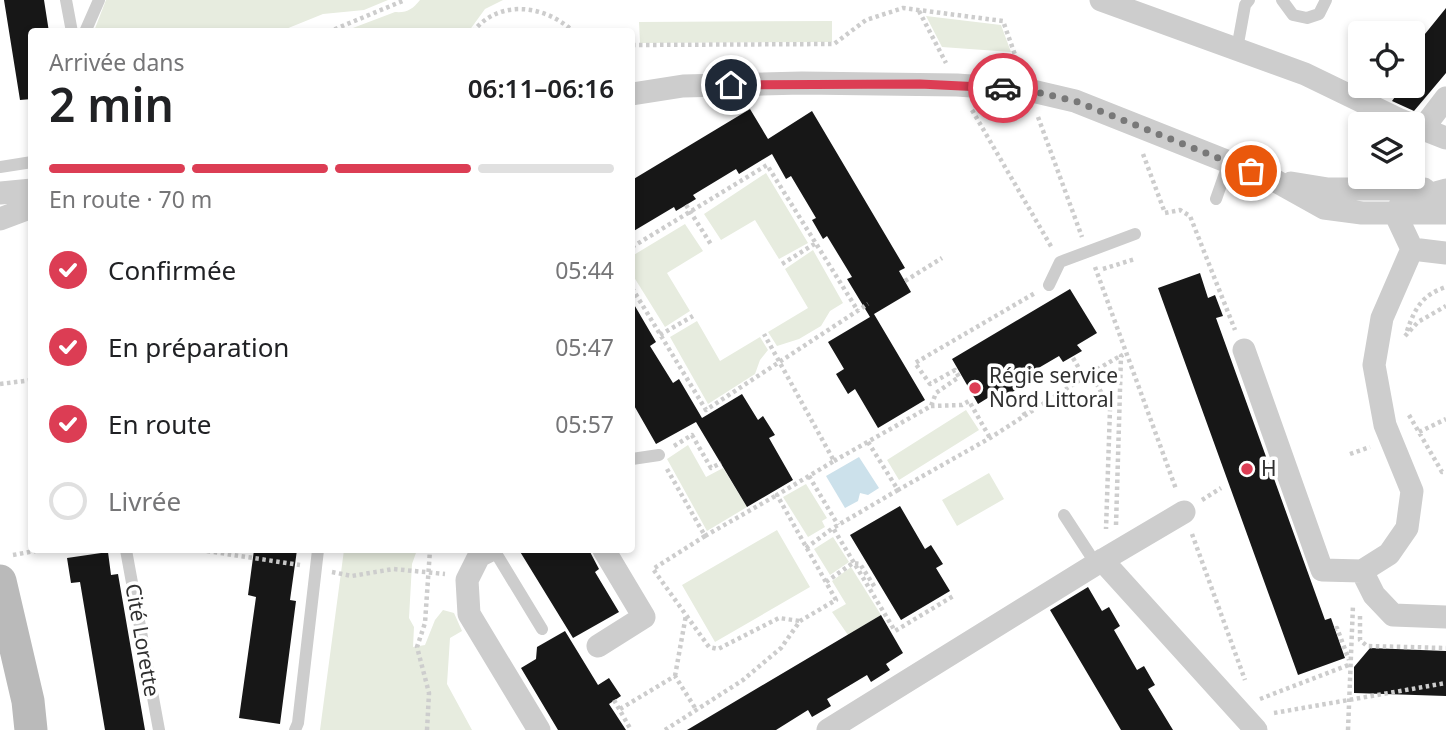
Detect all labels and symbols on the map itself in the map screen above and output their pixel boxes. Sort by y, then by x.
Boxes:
courier [968,53,1038,123]
pin [701,55,761,115]
pin [1221,141,1281,201]
place label: Régie service Nord Littoral [989,361,1118,413]
marker: Régie service Nord Littoral [967,380,983,396]
place label: H [1261,454,1277,482]
marker: H [1239,461,1255,477]
street label: Cité Lorette [119,581,167,699]

